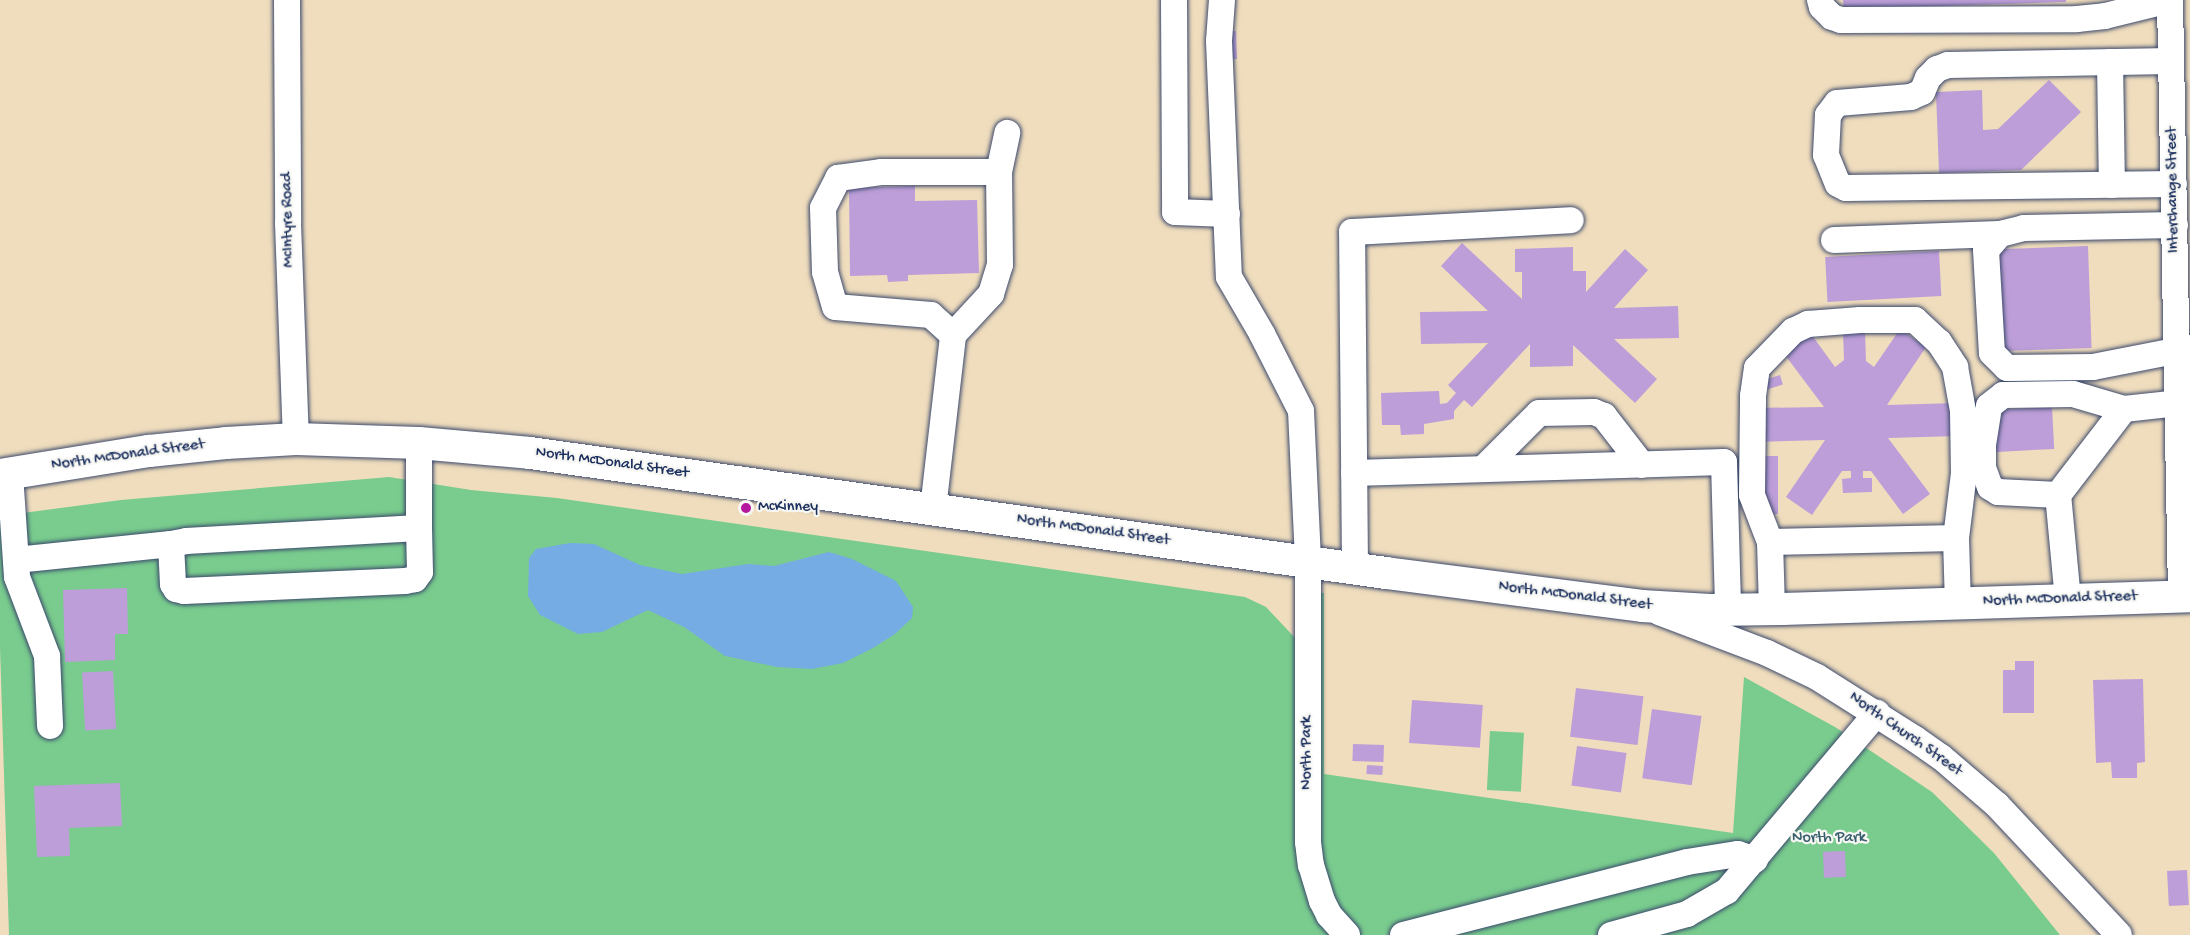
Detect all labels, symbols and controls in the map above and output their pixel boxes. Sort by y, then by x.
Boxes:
street label: Interchange Street [2163,127,2185,253]
street label: McIntyre Road [279,172,299,268]
street label: North McDonald Street [50,436,206,476]
street label: North McDonald Street [534,444,690,484]
place label: McKinney [758,498,818,518]
marker: McKinney [739,501,753,515]
street label: North McDonald Street [1015,511,1171,551]
street label: North McDonald Street [1497,578,1653,616]
street label: North McDonald Street [1982,588,2138,612]
street label: North Church Street [1845,689,1965,781]
street label: North Park [1298,716,1318,790]
park label: North Park [1792,829,1866,849]

